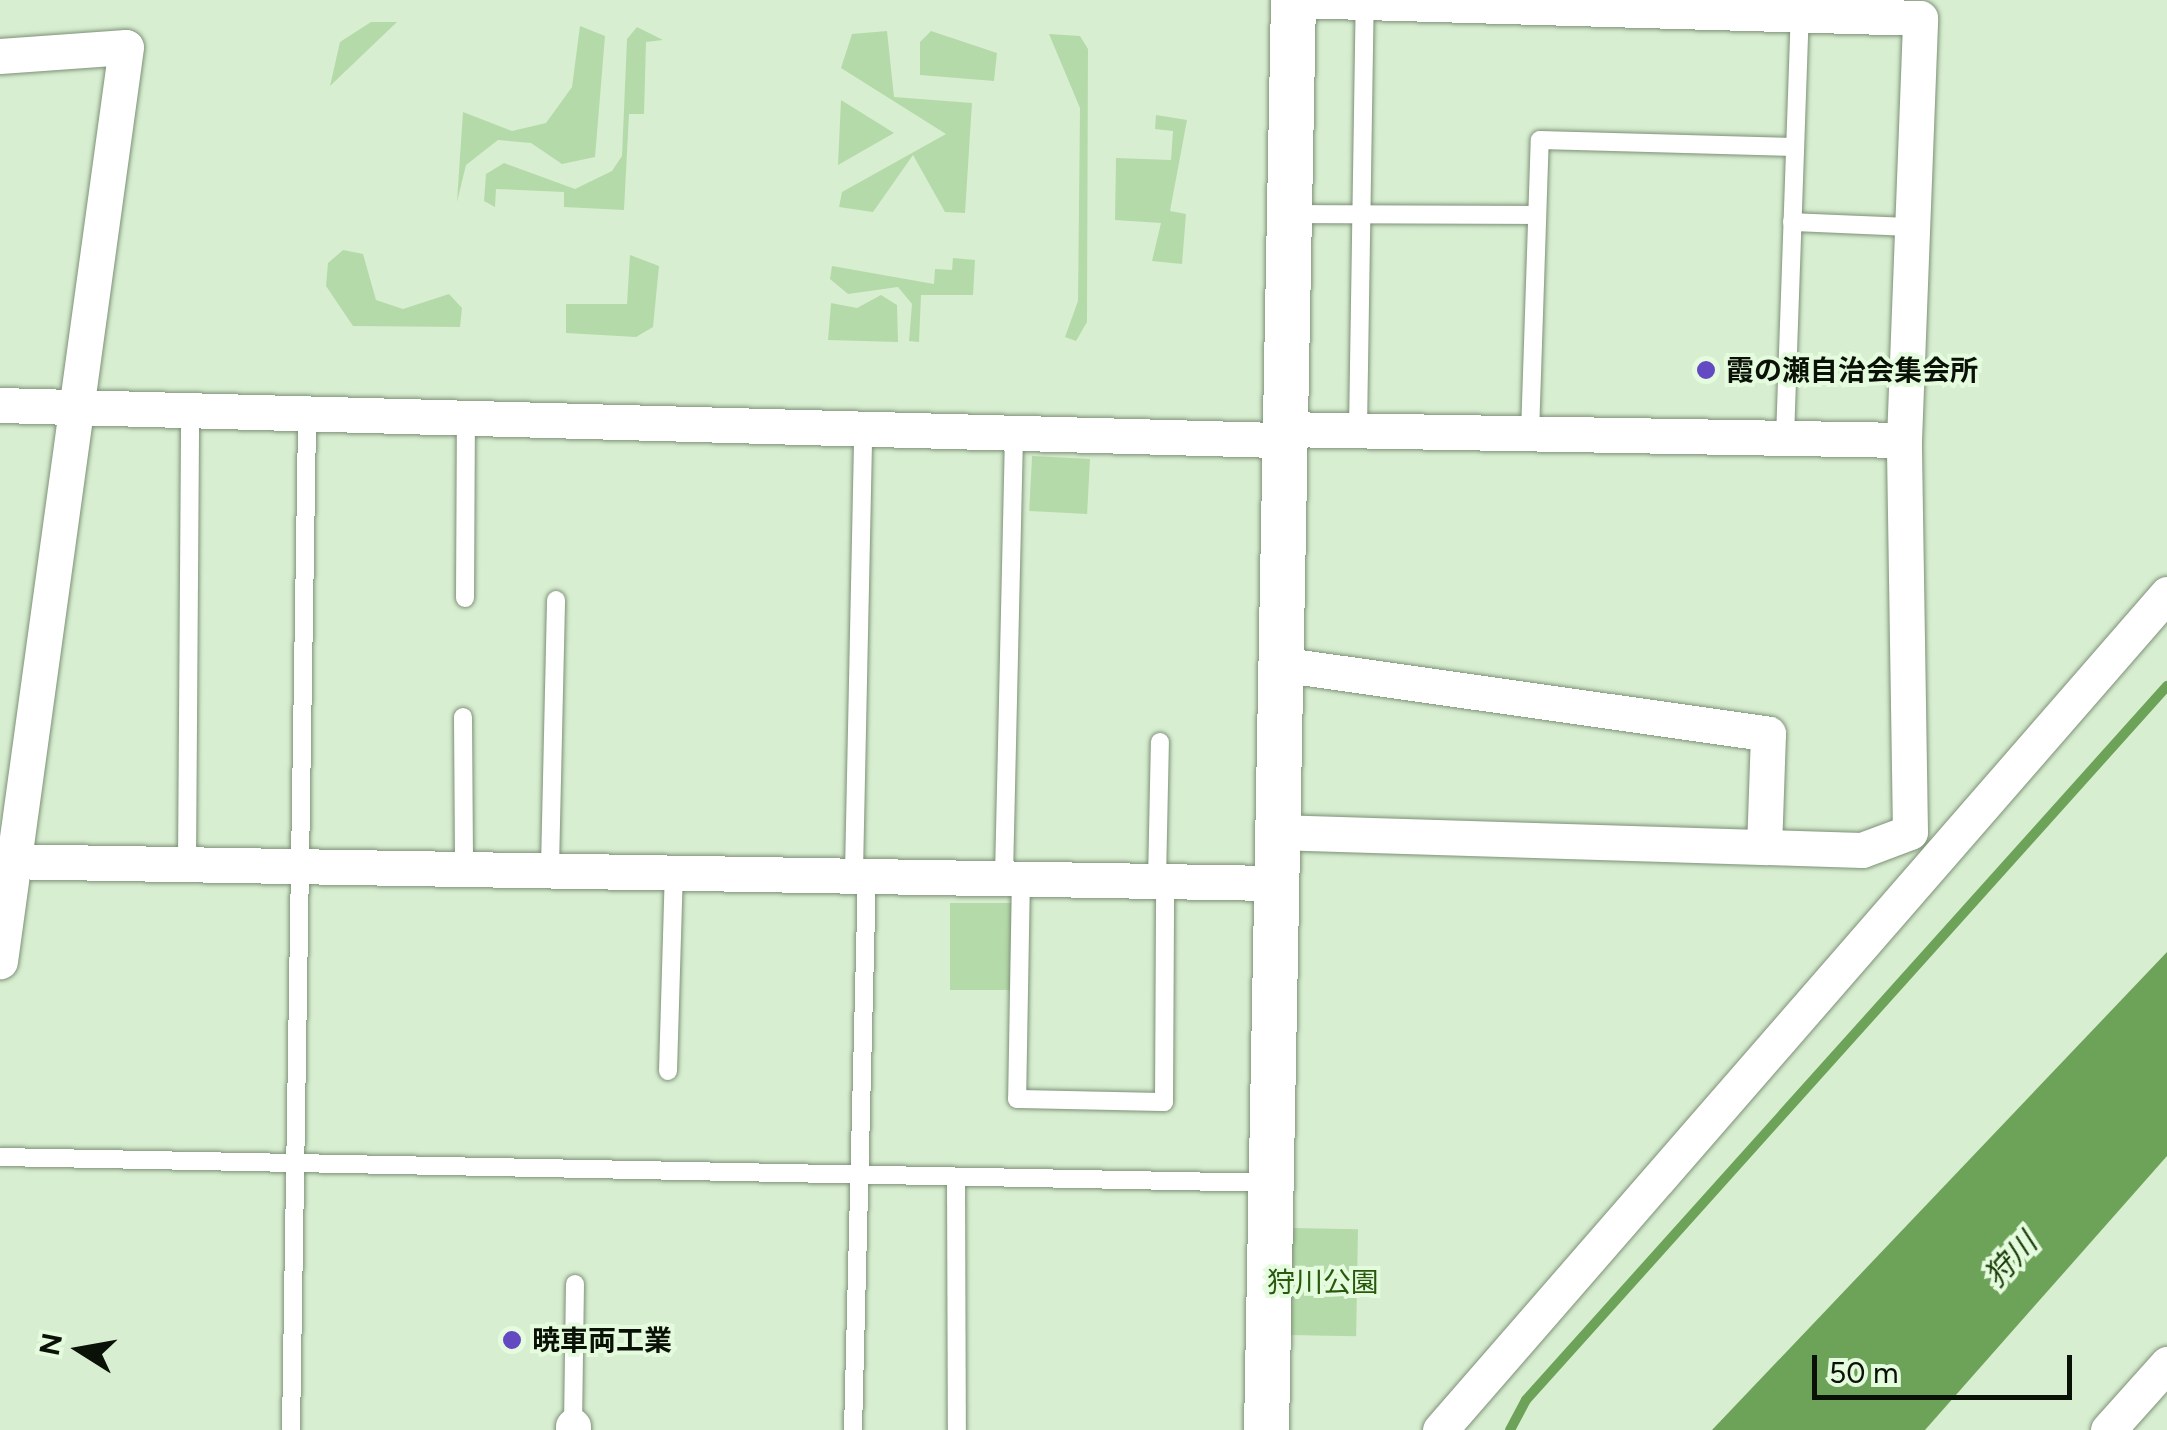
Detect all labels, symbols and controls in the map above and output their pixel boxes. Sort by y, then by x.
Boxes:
place label: 霞の瀬自治会集会所 [1726,353,1978,387]
marker: 霞の瀬自治会集会所 [1695,359,1717,381]
water label: 狩川 [1977,1226,2045,1294]
park label: 狩川公園 [1267,1265,1379,1299]
north arrow [30,1300,130,1400]
place label: 暁車両工業 [532,1323,672,1357]
marker: 暁車両工業 [501,1329,523,1351]
text: N [32,1330,69,1358]
scale bar [1817,1335,2077,1397]
text: 50 m [1829,1354,1898,1391]

